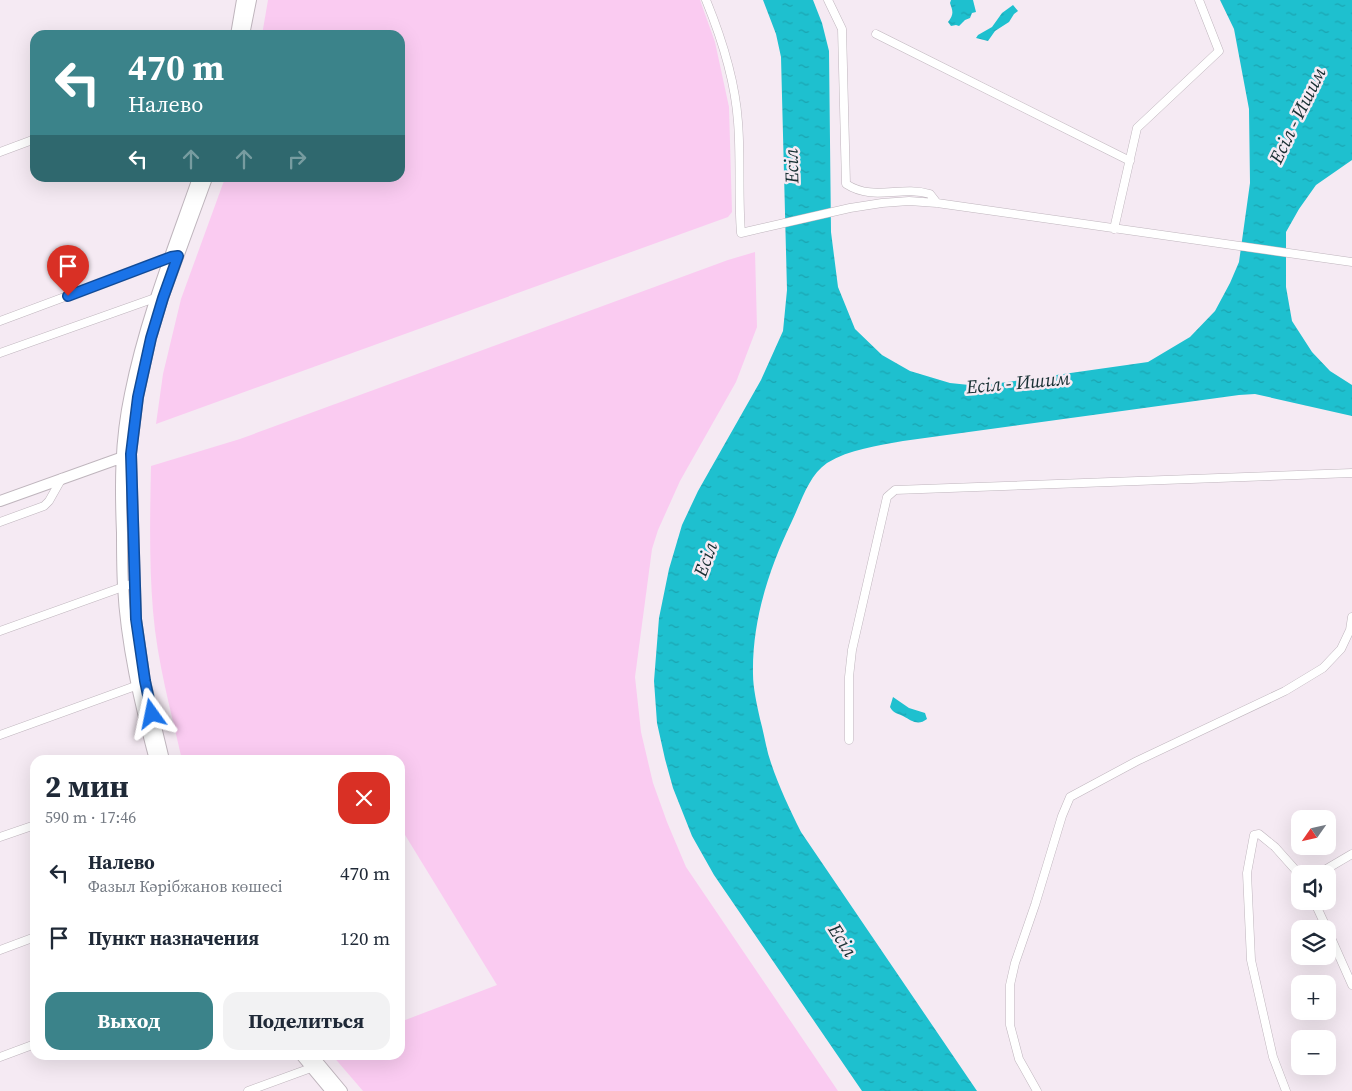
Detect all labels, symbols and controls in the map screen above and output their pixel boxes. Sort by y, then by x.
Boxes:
text: 470 m [128,44,224,92]
icon: left [45,50,110,115]
water label: Есіл - Ишим [1262,62,1332,168]
text: Налево [128,89,203,119]
icon: left [124,145,152,173]
icon: ahead [177,145,205,173]
icon: ahead [230,145,258,173]
icon: right [283,145,311,173]
water label: Есіл [777,147,805,185]
pin [47,245,89,296]
icon: arrive [54,252,82,280]
water label: Есіл - Ишим [964,365,1071,400]
water label: Есіл [686,538,723,581]
position arrow [125,687,177,739]
text: 2 мин [45,766,129,807]
button: close [338,772,390,824]
text: 590 m · 17:46 [45,806,136,828]
north arrow [1291,810,1336,855]
map controls [1291,810,1336,1075]
text: Налево [88,849,155,875]
icon: left [45,859,73,887]
text: 470 m [340,860,390,886]
button: sound [1291,865,1336,910]
text: Фазыл Кәрібжанов көшесі [88,875,283,897]
water label: Есіл [822,917,864,962]
button: layers [1291,920,1336,965]
icon: arrive [45,924,73,952]
text: Пункт назначения [88,925,259,951]
text: 120 m [340,925,390,951]
button: + [1291,975,1336,1020]
button: Выход [45,992,213,1050]
button: Поделиться [223,992,390,1050]
button: − [1291,1030,1336,1075]

